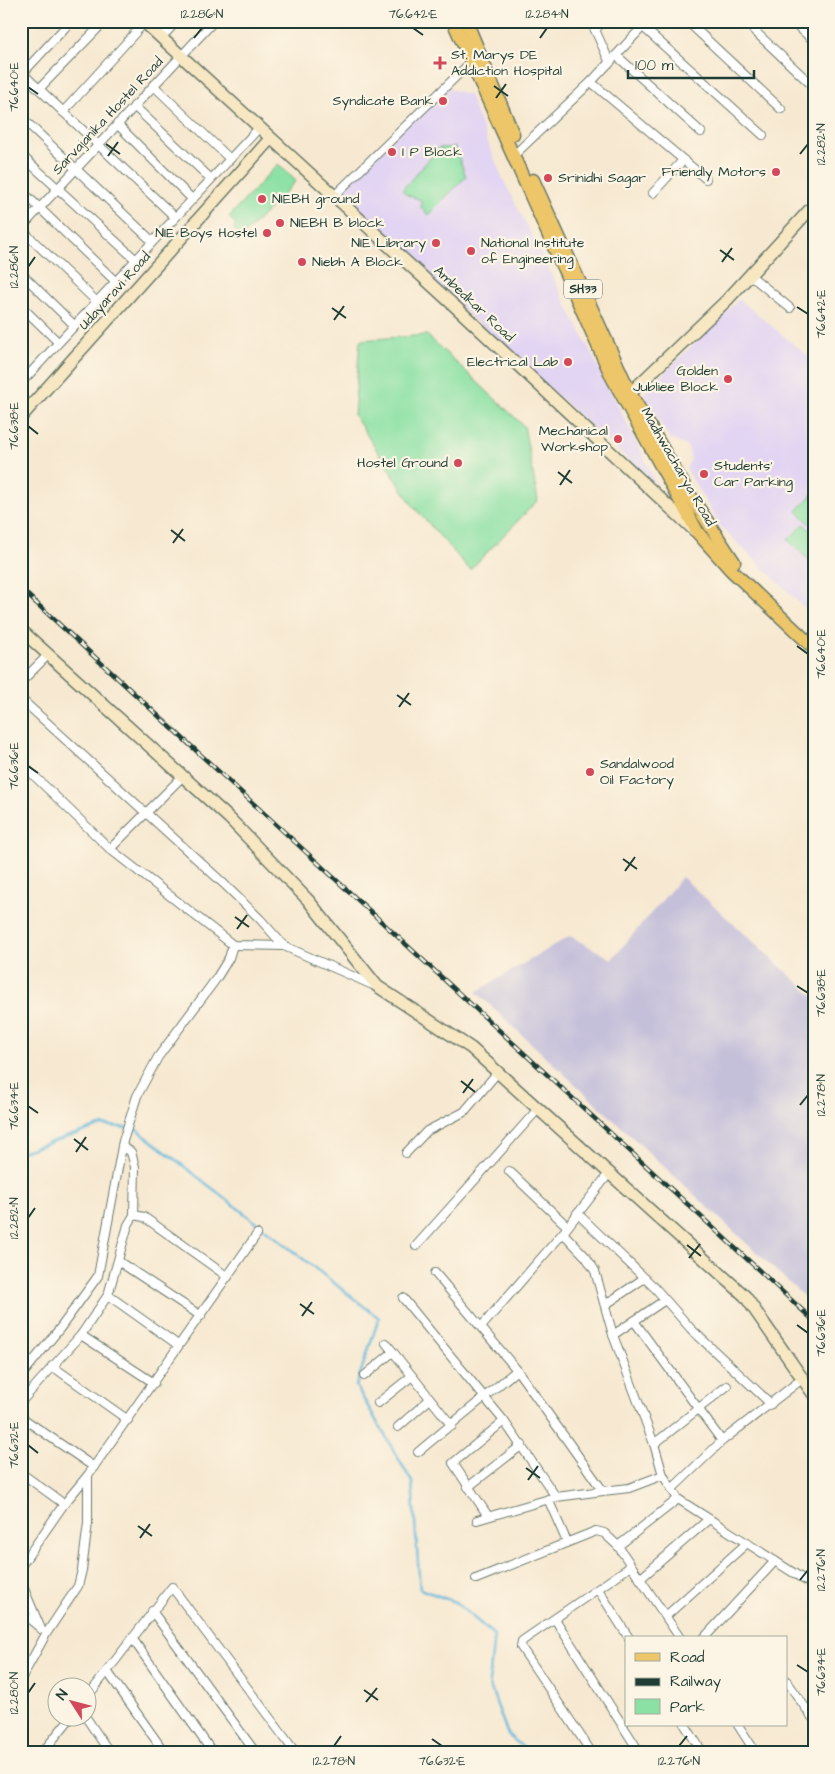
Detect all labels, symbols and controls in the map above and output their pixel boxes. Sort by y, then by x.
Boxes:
text: 12.286°N [181,6,224,23]
text: 76.642°E [389,6,437,23]
text: 12.284°N [525,6,569,23]
place label: St. Marys DE Addiction Hospital [451,45,562,81]
scale bar [628,48,754,80]
street label: Sarvajanika Hostel Road [48,53,168,179]
text: 100 m [635,55,674,76]
marker: St. Marys DE Addiction Hospital [433,56,447,70]
text: 76.640°E [6,62,23,112]
place label: Syndicate Bank [333,91,433,111]
marker: Syndicate Bank [437,95,449,107]
text: 12.282°N [813,123,830,165]
place label: I P Block [402,142,462,162]
marker: I P Block [386,146,398,158]
place label: Friendly Motors [661,162,766,182]
marker: Friendly Motors [770,166,782,178]
place label: Srinidhi Sagar [558,168,646,188]
marker: Srinidhi Sagar [542,172,554,184]
place label: NIEBH ground [272,189,359,209]
marker: NIEBH ground [256,193,268,205]
place label: NIEBH B block [290,213,385,233]
marker: NIEBH B block [274,217,286,229]
place label: NIE Boys Hostel [155,223,257,243]
marker: NIE Boys Hostel [261,227,273,239]
place label: NIE Library [351,233,426,253]
place label: National Institute of Engineering [481,233,585,269]
marker: NIE Library [430,237,442,249]
text: 12.286°N [6,245,23,288]
marker: National Institute of Engineering [465,245,477,257]
street label: Udayaravi Road [74,248,156,334]
place label: Niebh A Block [312,252,403,272]
marker: Niebh A Block [296,256,308,268]
street label: Ambedkar Road [429,261,519,347]
road number: SH33 [564,280,602,298]
text: 76.642°E [813,290,830,338]
place label: Electrical Lab [467,352,558,372]
marker: Electrical Lab [562,356,574,368]
place label: Golden Jubliee Block [633,361,718,397]
marker: Golden Jubliee Block [722,373,734,385]
text: 76.638°E [6,402,23,450]
street label: Madhwacharya Road [636,404,720,530]
place label: Mechanical Workshop [539,421,608,457]
marker: Mechanical Workshop [612,433,624,445]
place label: Hostel Ground [357,453,448,473]
place label: Students' Car Parking [714,456,793,492]
marker: Hostel Ground [452,457,464,469]
marker: Students' Car Parking [698,468,710,480]
text: 76.640°E [813,629,830,679]
text: 76.636°E [6,742,23,790]
place label: Sandalwood Oil Factory [600,754,674,790]
marker: Sandalwood Oil Factory [584,766,596,778]
text: 76.638°E [813,969,830,1017]
text: 12.278°N [813,1073,830,1116]
text: 76.634°E [6,1082,23,1130]
text: 12.282°N [6,1197,23,1239]
text: 76.636°E [813,1309,830,1357]
text: 76.632°E [6,1422,23,1468]
text: 12.276°N [813,1549,830,1591]
legend [625,1636,788,1726]
text: Road [670,1647,705,1668]
text: 76.634°E [813,1648,830,1696]
text: 12.280°N [6,1671,23,1714]
text: Railway [670,1671,721,1693]
north arrow [48,1676,98,1726]
text: N [52,1685,73,1704]
text: Park [670,1697,705,1718]
text: 12.278°N [313,1753,356,1770]
text: 76.632°E [419,1753,465,1770]
text: 12.276°N [658,1753,700,1770]

